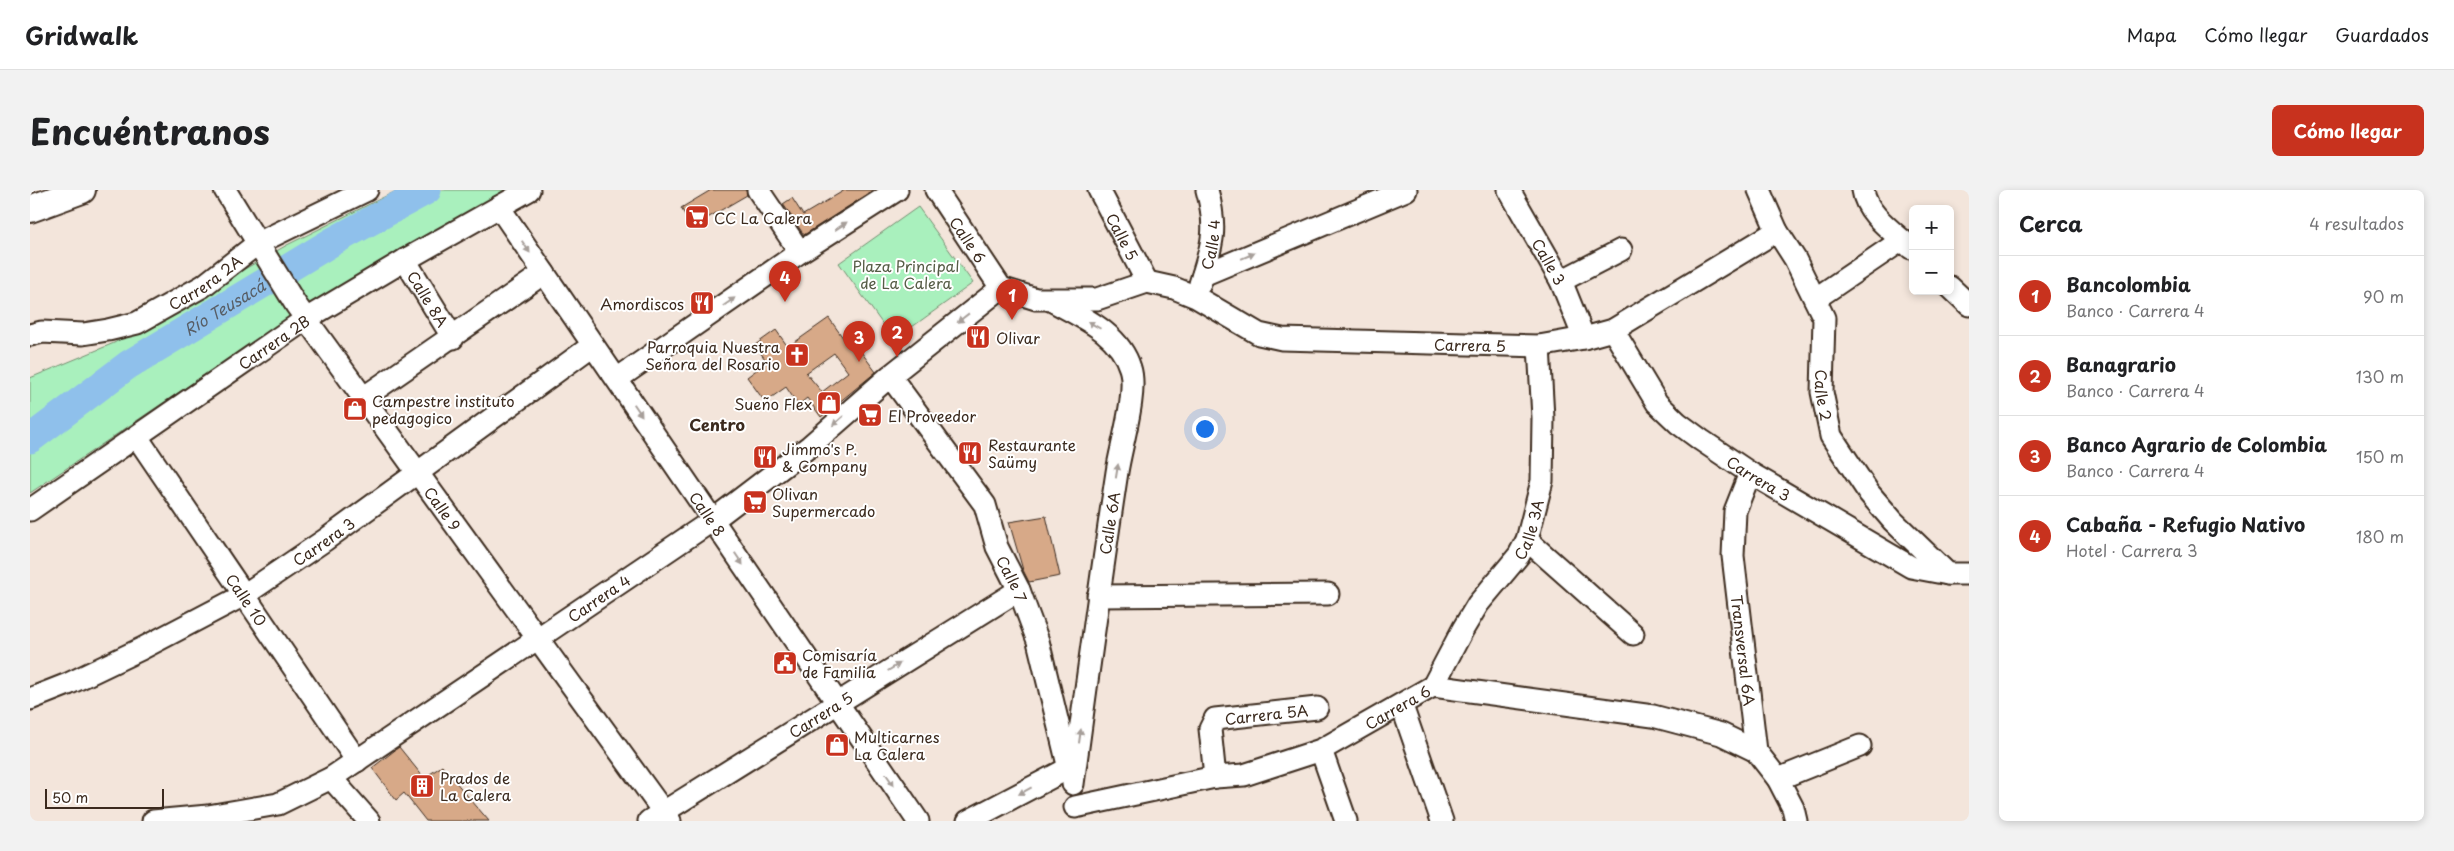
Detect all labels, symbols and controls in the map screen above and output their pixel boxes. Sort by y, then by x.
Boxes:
text: Gridwalk [25,17,138,53]
text: Mapa [2127,21,2176,48]
text: Cómo llegar [2204,21,2307,48]
text: Guardados [2335,21,2429,48]
text: Encuéntranos [30,104,270,157]
button: Cómo llegar [2272,105,2424,156]
supermarket icon: CC La Calera [684,204,710,230]
map controls [1909,205,1954,295]
button: + [1909,205,1954,250]
place label: CC La Calera [714,206,813,229]
text: Cerca [2019,207,2083,239]
street label: Calle 5 [1101,208,1145,264]
street label: Calle 6 [945,211,992,267]
text: 4 resultados [2309,211,2404,235]
street label: Calle 4 [1194,219,1224,272]
one-way arrow [834,221,848,231]
street label: Calle 3 [1527,233,1572,289]
one-way arrow [521,240,531,254]
street label: Carrera 2A [164,249,246,315]
button: − [1909,250,1954,295]
one-way arrow [1241,252,1256,260]
park label: Plaza Principal de La Calera [853,254,959,294]
pin: 4 [769,261,801,302]
street label: Calle 8A [402,266,455,331]
text: Bancolombia [2066,270,2191,298]
water label: Río Teusacá [179,273,270,341]
pin: 1 [996,279,1028,320]
text: 1 [2031,284,2039,308]
text: 90 m [2363,284,2404,308]
restaurant icon: Amordiscos [689,290,715,316]
place label: Amordiscos [600,292,684,315]
one-way arrow [722,297,735,307]
text: Banco · Carrera 4 [2066,298,2205,322]
street label: Carrera 2B [233,309,314,374]
one-way arrow [956,313,970,323]
pin: 2 [881,316,913,357]
one-way arrow [1087,320,1100,329]
pin: 3 [843,321,875,362]
restaurant icon: Olivar [965,324,991,350]
place label: Olivar [996,326,1040,349]
street label: Carrera 5 [1434,332,1506,357]
place label: Parroquia Nuestra Señora del Rosario [645,335,781,375]
church icon: Parroquia Nuestra Señora del Rosario [784,342,810,368]
text: Banagrario [2066,350,2176,378]
text: 2 [2029,364,2041,388]
text: 130 m [2356,364,2404,388]
street label: Calle 2 [1810,369,1839,423]
text: Banco · Carrera 4 [2066,378,2205,402]
place label: Campestre instituto pedagogico [372,389,515,429]
shop icon: Sueño Flex [816,390,842,416]
place label: Sueño Flex [734,392,812,415]
shop icon: Campestre instituto pedagogico [342,396,368,422]
supermarket icon: El Proveedor [857,402,883,428]
one-way arrow [633,403,643,417]
place label: El Proveedor [888,404,976,427]
district label: Centro [689,412,745,436]
one-way arrow [831,416,844,427]
your location [1192,416,1218,442]
text: Banco Agrario de Colombia [2066,430,2327,458]
place label: Restaurante Saümy [988,433,1076,473]
place label: Jimmo's P. & Company [782,437,867,477]
restaurant icon: Restaurante Saümy [957,440,983,466]
restaurant icon: Jimmo's P. & Company [752,444,778,470]
text: 3 [2030,444,2040,468]
text: 150 m [2356,444,2404,468]
street label: Carrera 3 [1722,449,1795,506]
text: Banco · Carrera 4 [2066,458,2205,482]
one-way arrow [1114,463,1122,479]
street label: Calle 9 [419,481,467,535]
place label: Olivan Supermercado [772,482,875,522]
street label: Calle 8 [684,486,732,541]
supermarket icon: Olivan Supermercado [742,489,768,515]
street label: Calle 6A [1093,490,1125,556]
street label: Calle 3A [1507,497,1548,563]
text: Cabaña - Refugio Nativo [2066,510,2305,538]
street label: Carrera 3 [287,511,359,571]
text: 4 [2030,524,2040,548]
text: 180 m [2356,524,2404,548]
text: Hotel · Carrera 3 [2066,538,2197,562]
street label: Calle 7 [992,551,1034,605]
one-way arrow [734,552,744,565]
street label: Calle 10 [221,568,273,630]
street label: Carrera 4 [562,568,634,627]
street label: Transversal 6A [1726,594,1762,707]
place label: Comisaría de Familia [802,643,877,683]
public building icon: Comisaría de Familia [772,650,798,676]
one-way arrow [887,663,900,672]
street label: Carrera 6 [1360,678,1434,734]
street label: Carrera 5 [784,685,857,743]
street label: Carrera 5A [1223,698,1309,729]
place label: Multicarnes La Calera [854,725,940,765]
one-way arrow [1076,728,1084,744]
shop icon: Multicarnes La Calera [824,732,850,758]
place label: Prados de La Calera [440,766,512,806]
building icon: Prados de La Calera [409,773,435,799]
one-way arrow [885,773,895,786]
scale bar [45,786,164,809]
text: 50 m [52,787,88,808]
one-way arrow [1018,787,1033,795]

